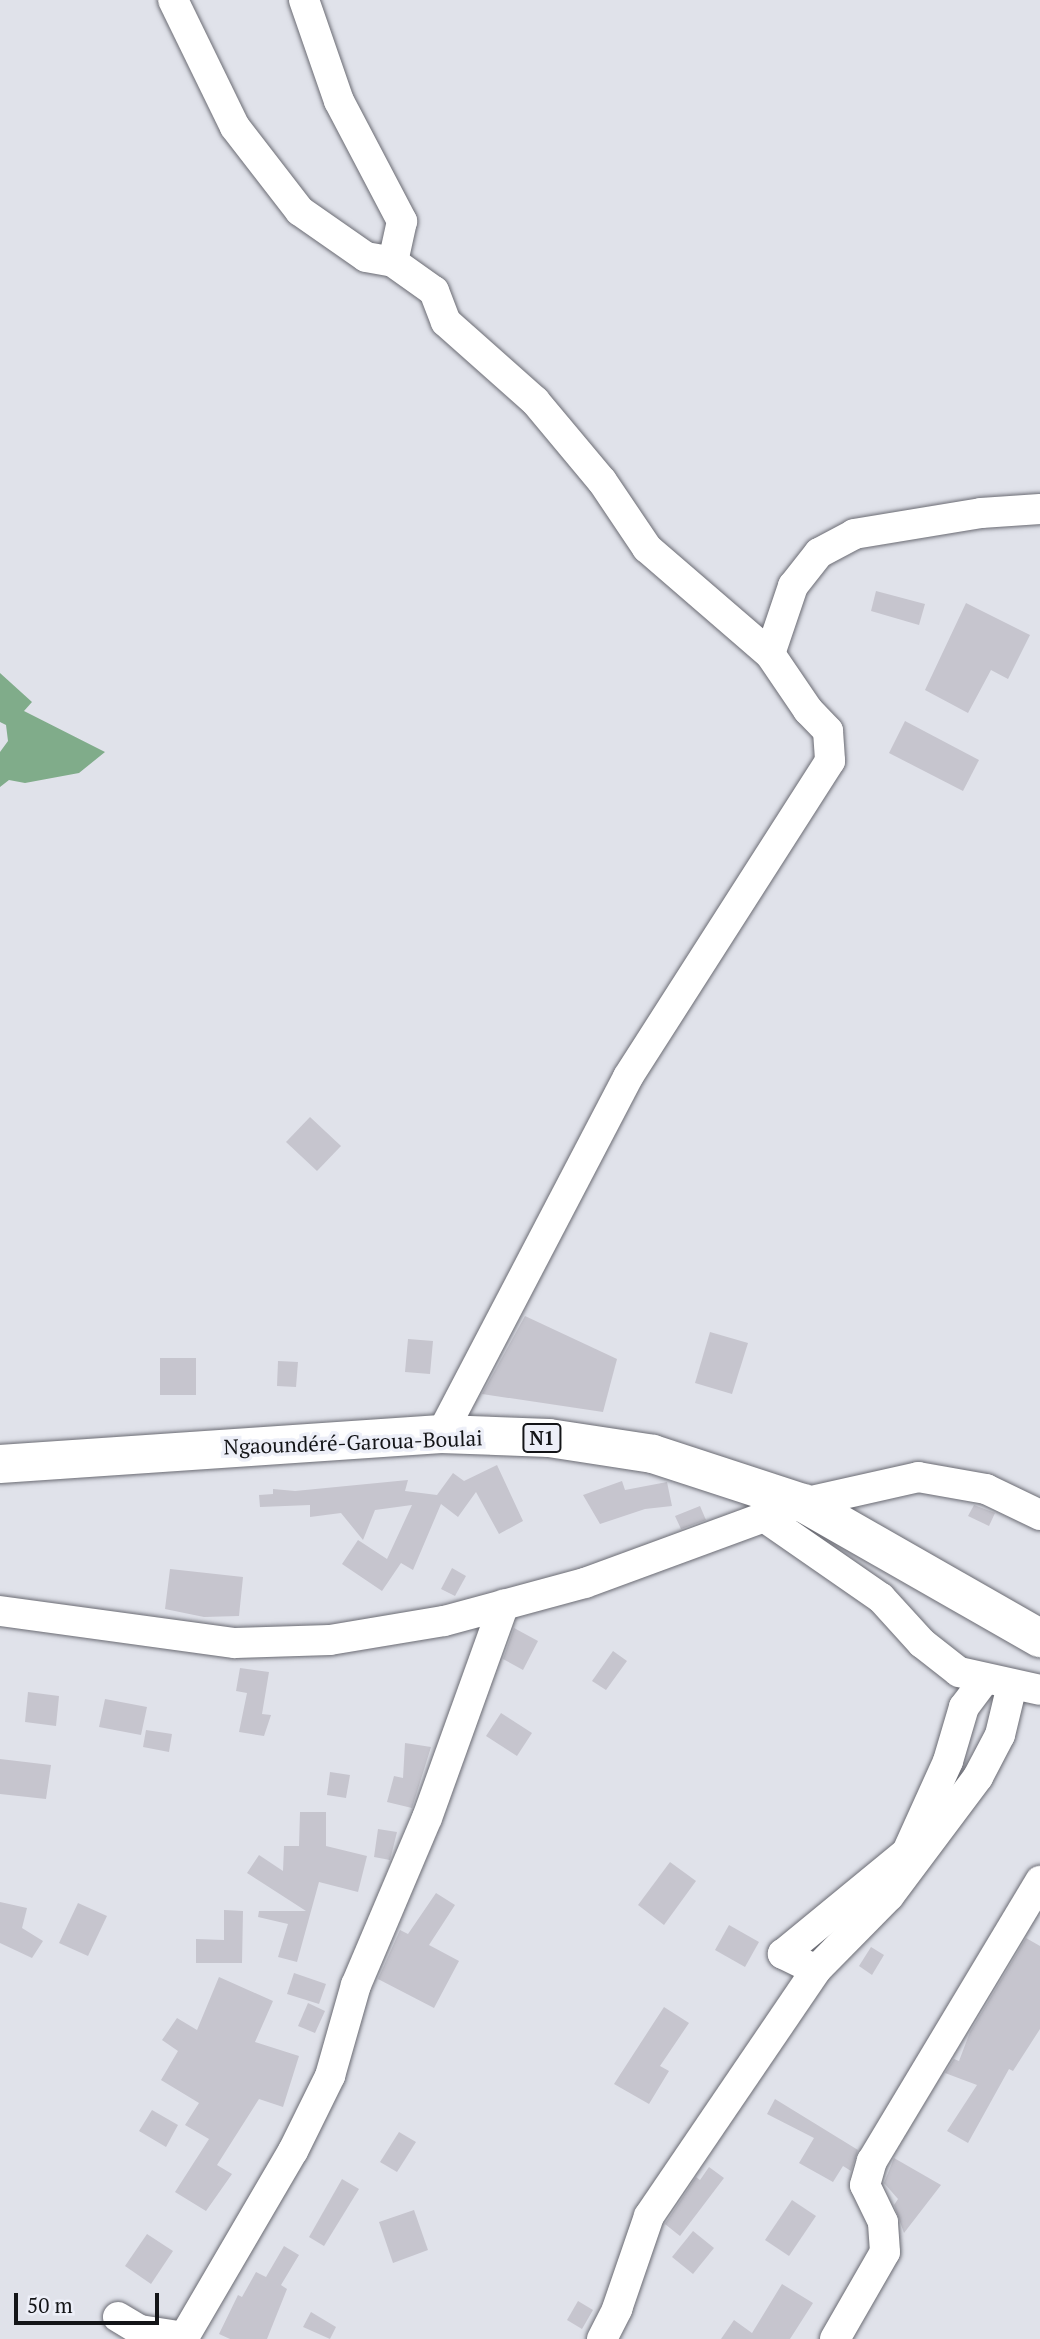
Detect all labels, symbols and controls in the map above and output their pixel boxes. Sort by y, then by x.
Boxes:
road number: N1 [521,1422,563,1454]
street label: Ngaoundéré-Garoua-Boulai [223,1425,483,1459]
scale bar [18,2280,163,2324]
text: 50 m [27,2291,73,2319]

